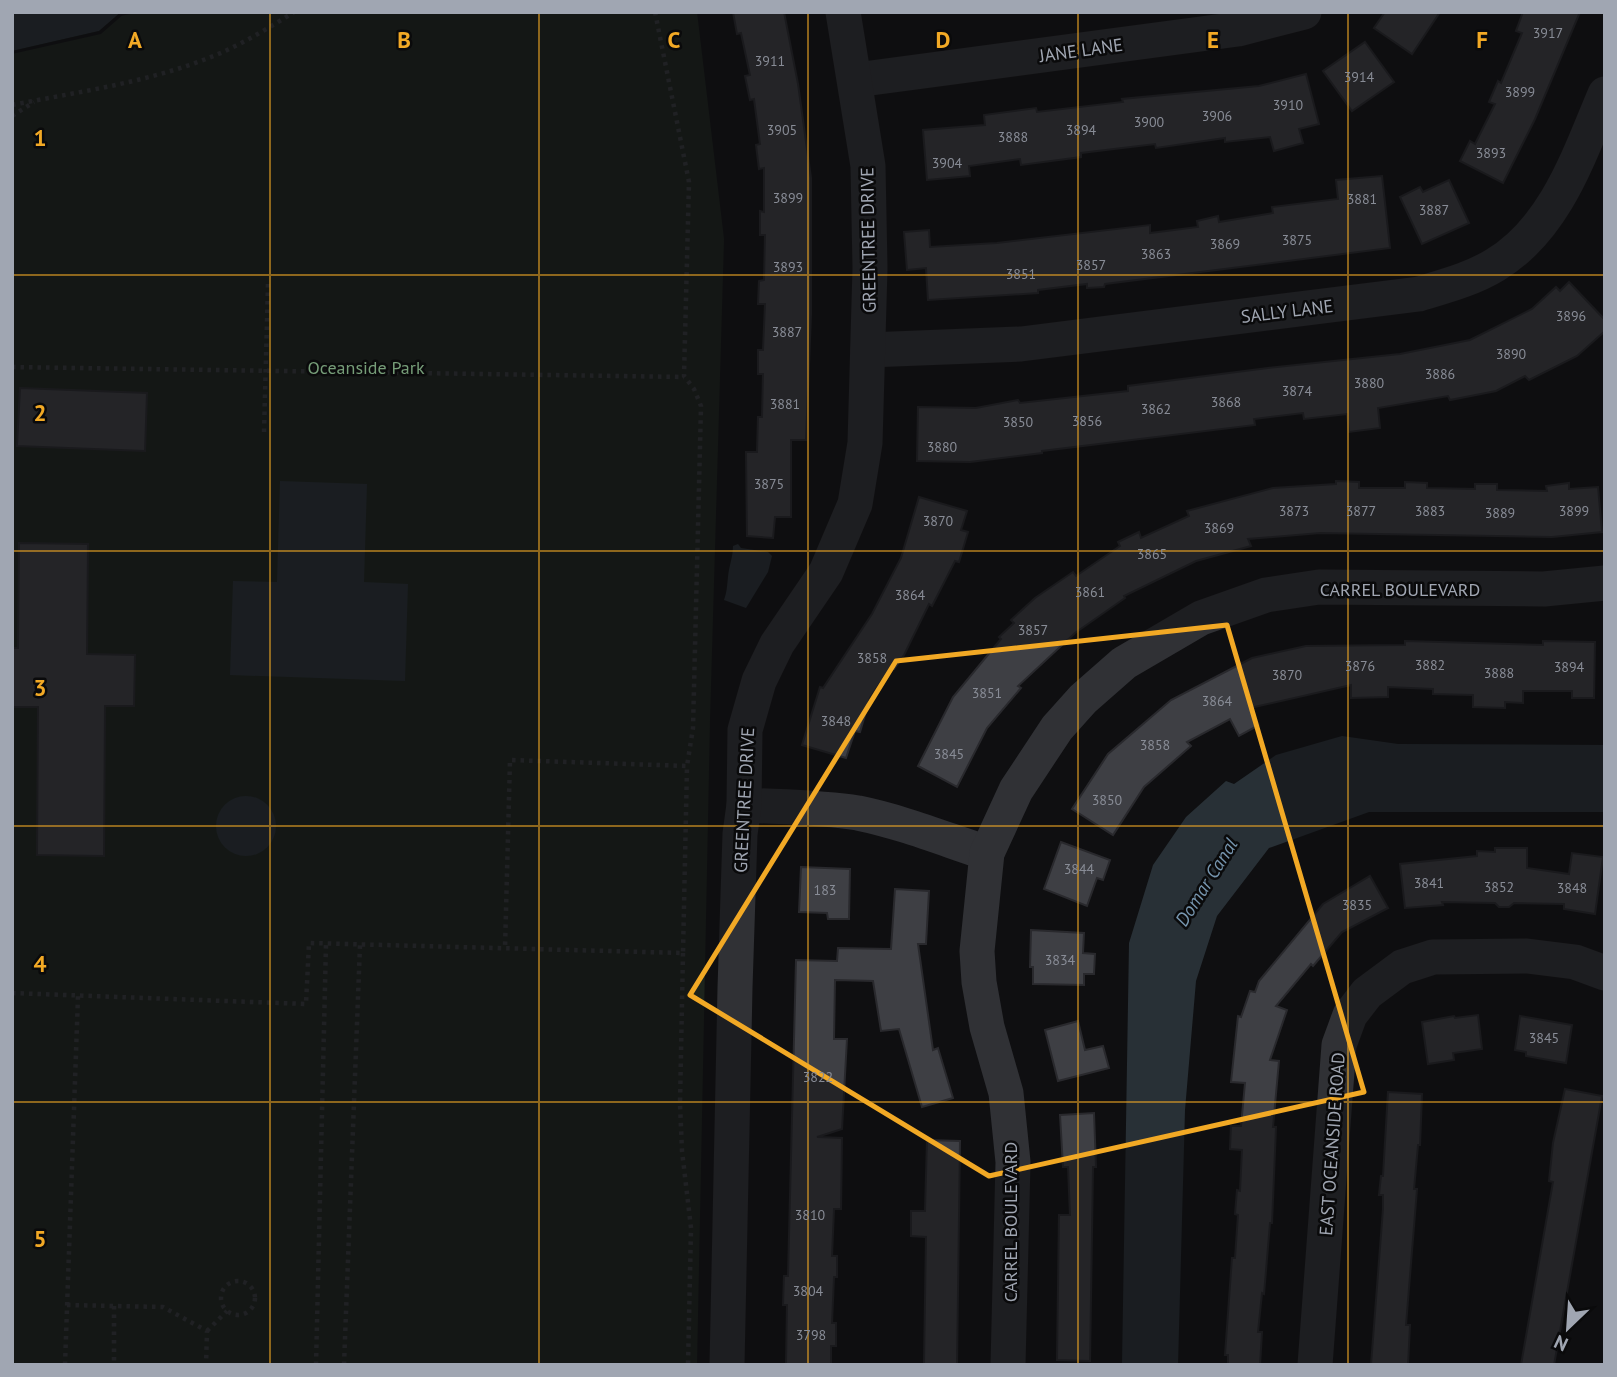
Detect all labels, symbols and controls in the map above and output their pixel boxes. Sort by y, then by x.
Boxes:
house number: 3917 [1533,24,1563,42]
text: A [128,25,142,54]
text: B [397,25,411,54]
text: C [668,25,681,54]
text: D [936,25,950,54]
text: E [1207,25,1219,54]
text: F [1476,25,1488,54]
street label: JANE LANE [1037,33,1124,67]
house number: 3911 [755,52,785,70]
house number: 3914 [1344,68,1375,86]
house number: 3899 [1505,83,1535,101]
house number: 3910 [1273,96,1304,114]
house number: 3906 [1202,107,1232,125]
house number: 3900 [1134,113,1165,131]
house number: 3905 [767,121,797,139]
house number: 3894 [1066,121,1097,139]
text: 1 [33,123,47,152]
house number: 3888 [998,128,1028,146]
house number: 3893 [1476,144,1506,162]
house number: 3904 [932,154,963,172]
street label: GREENTREE DRIVE [855,167,881,313]
house number: 3899 [773,189,803,207]
house number: 3881 [1347,190,1377,208]
house number: 3887 [1419,201,1449,219]
house number: 3875 [1282,231,1312,249]
house number: 3869 [1210,235,1240,253]
house number: 3863 [1141,245,1171,263]
house number: 3857 [1076,256,1106,274]
house number: 3893 [773,258,803,276]
house number: 3851 [1006,265,1036,283]
street label: SALLY LANE [1239,294,1335,328]
house number: 3896 [1556,307,1586,325]
house number: 3887 [772,323,802,341]
house number: 3890 [1496,345,1527,363]
park label: Oceanside Park [307,356,425,379]
house number: 3886 [1425,365,1455,383]
house number: 3880 [1354,374,1385,392]
house number: 3874 [1282,382,1313,400]
house number: 3868 [1211,393,1241,411]
house number: 3881 [770,395,800,413]
text: 2 [33,398,47,427]
house number: 3862 [1141,400,1171,418]
house number: 3856 [1072,412,1102,430]
house number: 3850 [1003,413,1034,431]
house number: 3880 [927,438,958,456]
house number: 3875 [754,475,784,493]
house number: 3873 [1279,502,1309,520]
house number: 3877 [1346,502,1376,520]
house number: 3883 [1415,502,1445,520]
house number: 3899 [1559,502,1589,520]
house number: 3889 [1485,504,1515,522]
house number: 3870 [923,512,954,530]
house number: 3869 [1204,519,1234,537]
house number: 3865 [1137,545,1167,563]
street label: CARREL BOULEVARD [1320,578,1480,601]
house number: 3861 [1075,583,1105,601]
house number: 3864 [895,586,926,604]
house number: 3857 [1018,621,1048,639]
house number: 3858 [857,649,887,667]
house number: 3882 [1415,656,1445,674]
house number: 3876 [1345,657,1375,675]
house number: 3894 [1554,658,1585,676]
house number: 3888 [1484,664,1514,682]
house number: 3870 [1272,666,1303,684]
text: 3 [33,673,47,702]
house number: 3851 [972,684,1002,702]
house number: 3864 [1202,692,1233,710]
house number: 3848 [821,712,851,730]
street label: GREENTREE DRIVE [729,727,759,873]
house number: 3858 [1140,736,1170,754]
house number: 3845 [934,745,964,763]
house number: 3850 [1092,791,1123,809]
water label: Domar Canal [1169,833,1243,931]
house number: 3844 [1064,860,1095,878]
house number: 3841 [1414,874,1444,892]
house number: 3852 [1484,878,1514,896]
house number: 3848 [1557,879,1587,897]
house number: 183 [814,881,836,899]
house number: 3835 [1342,896,1372,914]
text: 4 [33,949,47,978]
house number: 3834 [1045,951,1076,969]
house number: 3845 [1529,1029,1559,1047]
street label: EAST OCEANSIDE ROAD [1314,1052,1350,1236]
house number: 3822 [803,1068,833,1086]
street label: CARREL BOULEVARD [999,1142,1022,1302]
house number: 3810 [795,1206,826,1224]
text: 5 [33,1224,47,1253]
house number: 3804 [793,1282,824,1300]
north arrow [1533,1293,1603,1363]
house number: 3798 [796,1326,826,1344]
text: N [1550,1330,1572,1357]

